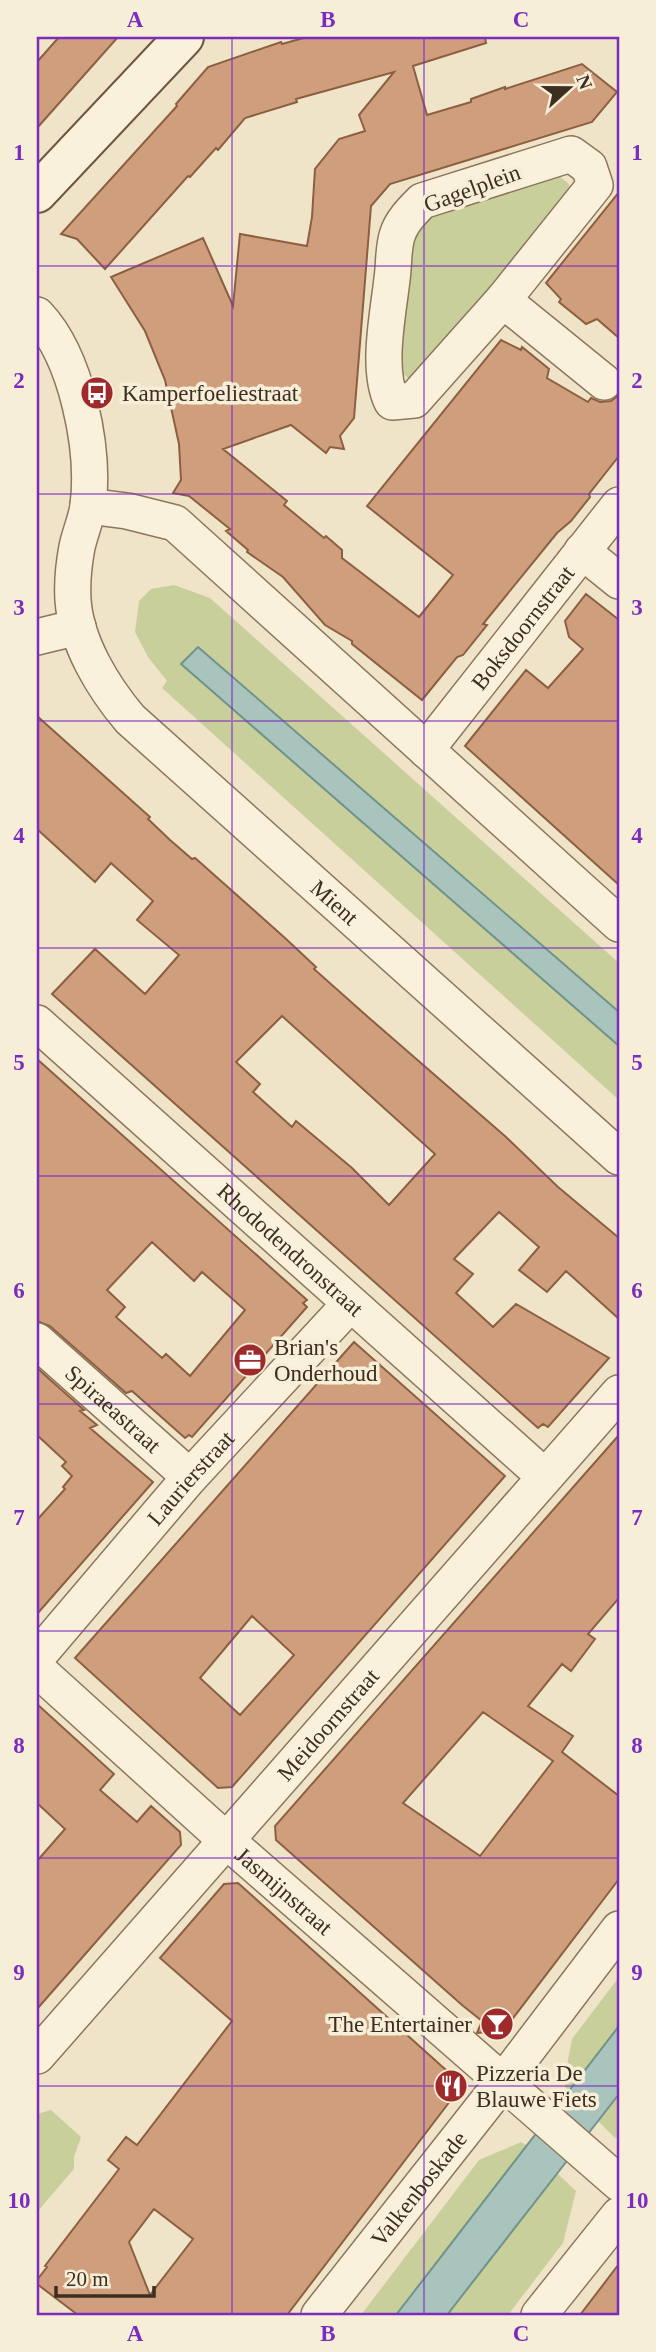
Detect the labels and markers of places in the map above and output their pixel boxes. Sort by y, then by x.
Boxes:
bus stop icon: Kamperfoeliestraat [78,374,116,412]
place label: Kamperfoeliestraat [122,381,299,406]
place label: Brian's Onderhoud [274,1335,378,1386]
office icon: Brian's Onderhoud [231,1341,269,1379]
bar icon: The Entertainer [478,2005,516,2043]
place label: The Entertainer [328,2012,472,2037]
place label: Pizzeria De Blauwe Fiets [476,2061,597,2112]
restaurant icon: Pizzeria De Blauwe Fiets [432,2067,470,2105]

